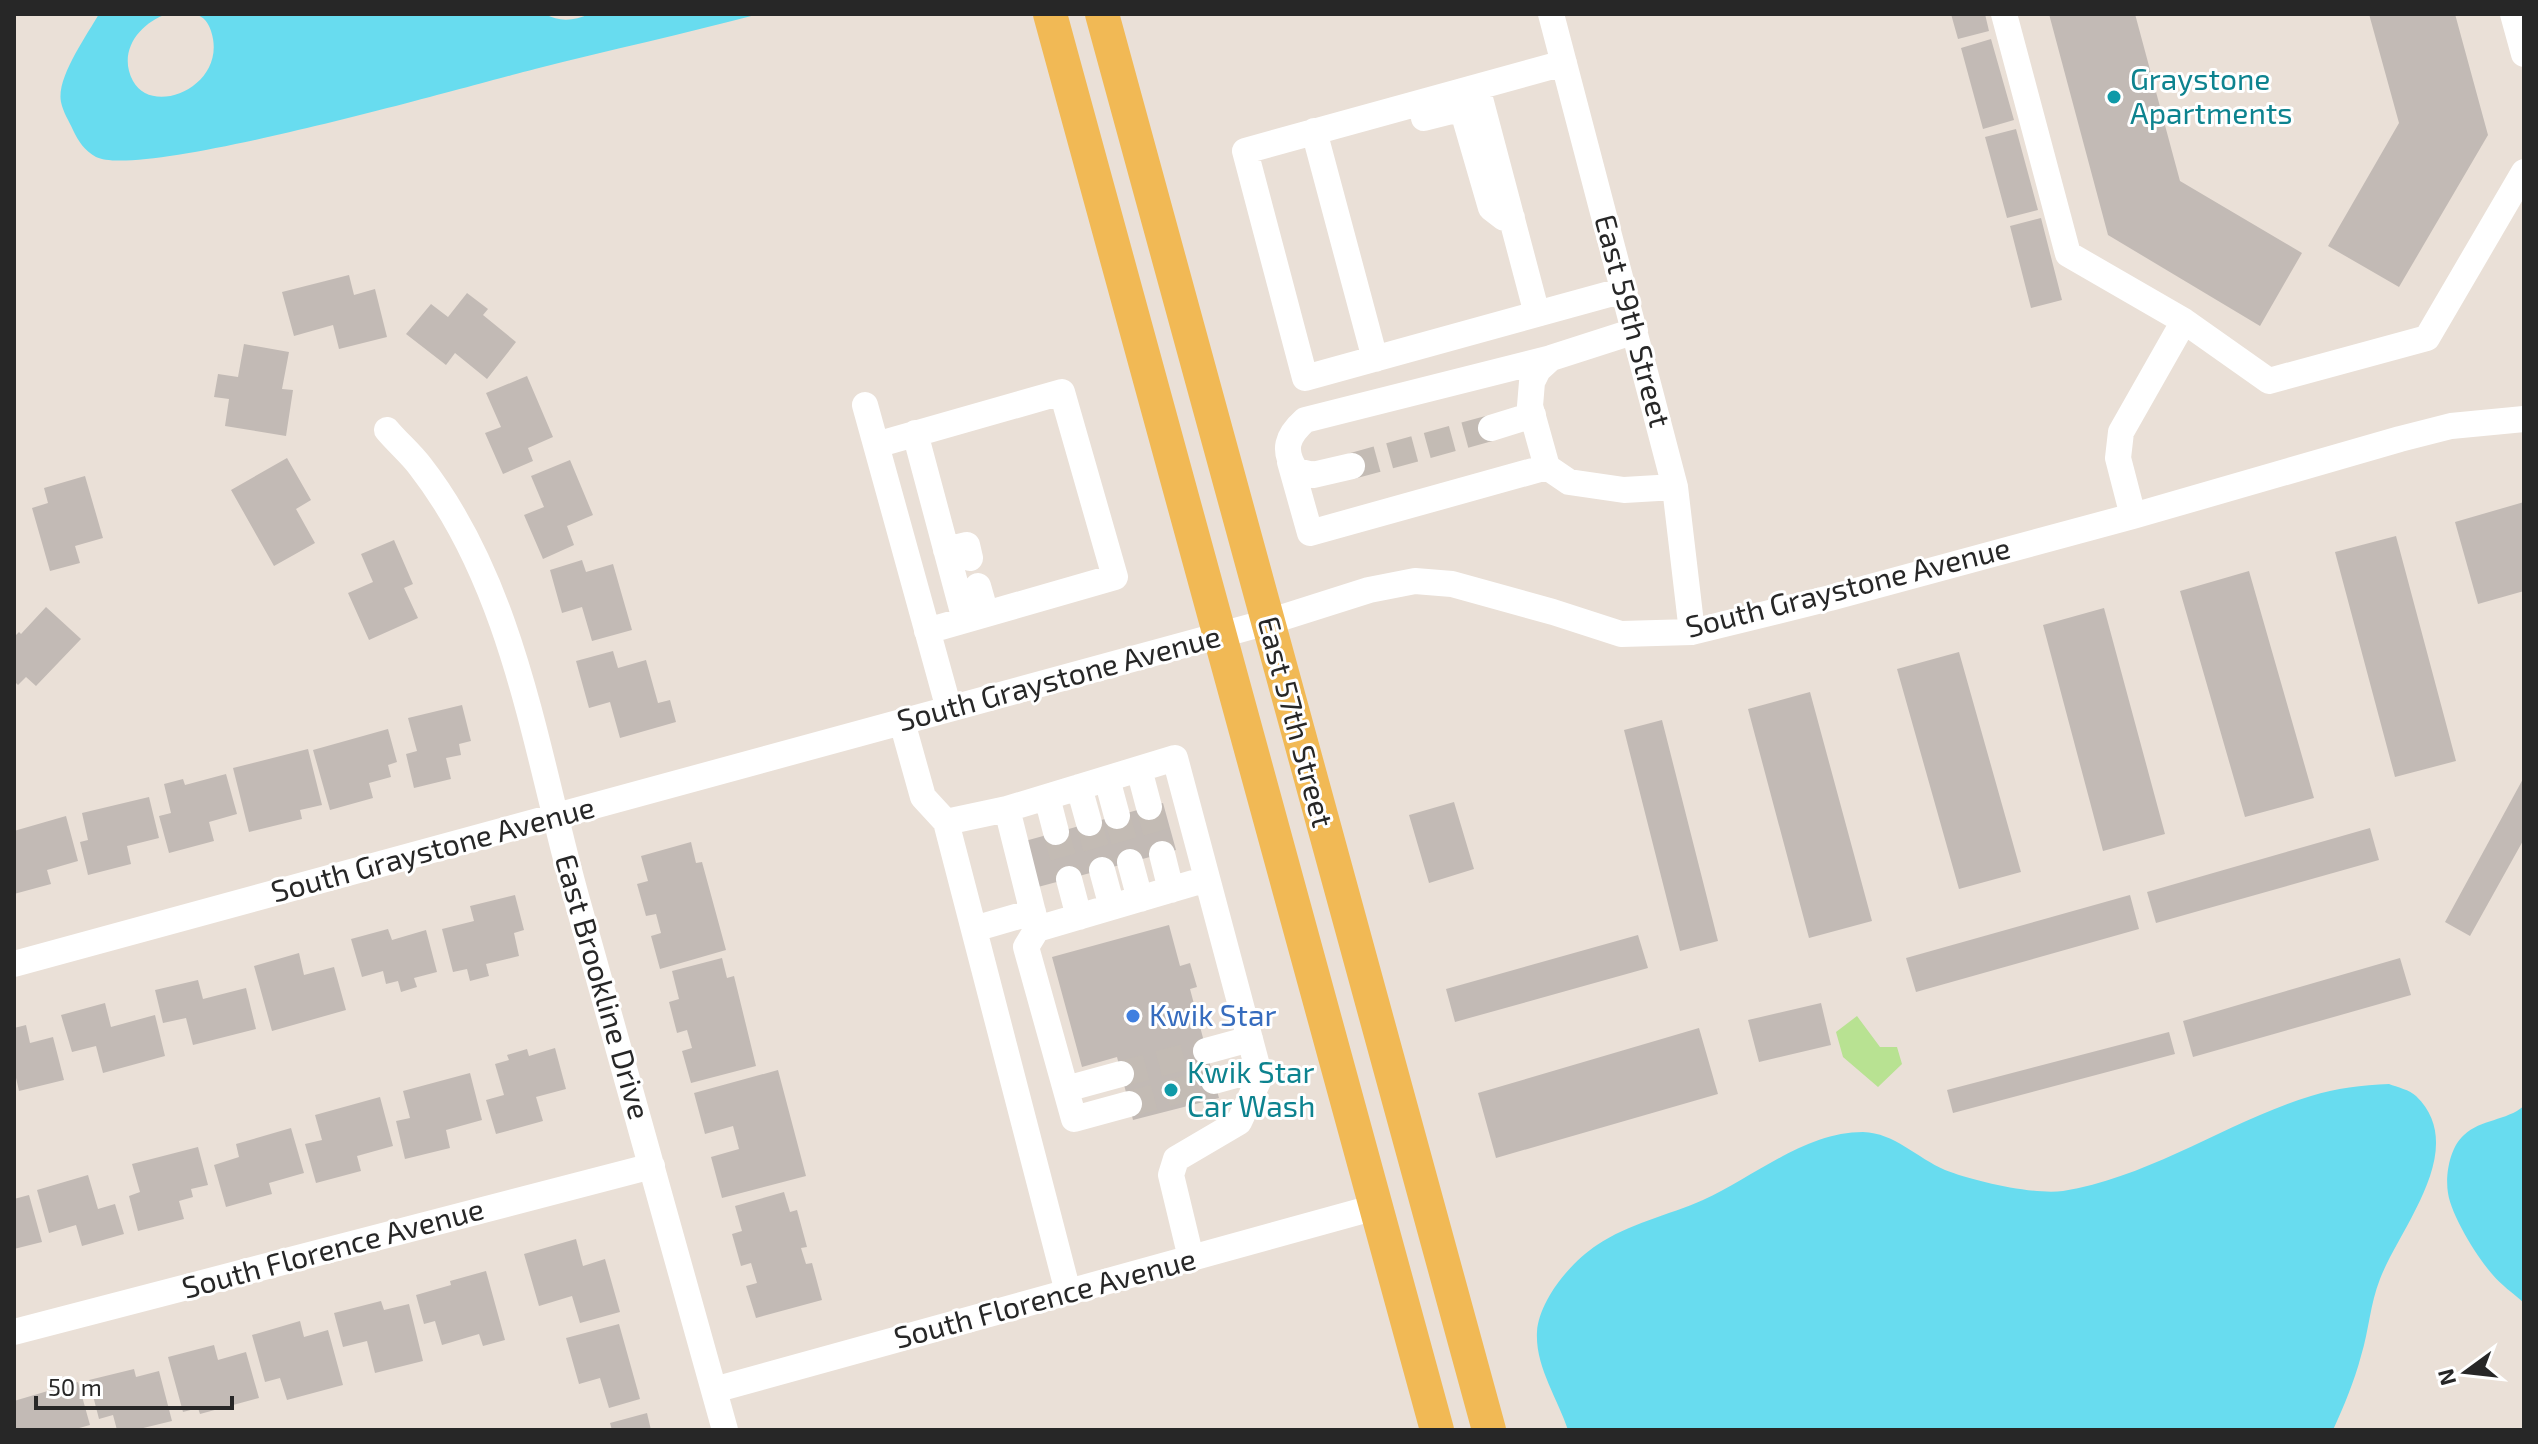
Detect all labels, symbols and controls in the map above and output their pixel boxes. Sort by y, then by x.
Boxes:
place label: Graystone Apartments [2130,60,2292,130]
marker: Graystone Apartments [2105,88,2123,106]
street label: East 59th Street [1588,210,1680,431]
street label: South Graystone Avenue [1681,528,2014,644]
street label: East 57th Street [1251,612,1342,831]
street label: South Graystone Avenue [893,617,1224,738]
street label: South Graystone Avenue [267,788,598,909]
street label: East Brookline Drive [549,850,659,1123]
place label: Kwik Star [1149,996,1276,1032]
marker: Kwik Star [1124,1007,1142,1025]
place label: Kwik Star Car Wash [1187,1053,1316,1123]
marker: Kwik Star Car Wash [1162,1081,1180,1099]
street label: South Florence Avenue [178,1189,487,1305]
street label: South Florence Avenue [890,1239,1199,1355]
north arrow [2426,1332,2506,1412]
scale bar [36,1360,232,1410]
text: N [2431,1366,2460,1388]
text: 50 m [48,1372,102,1401]

